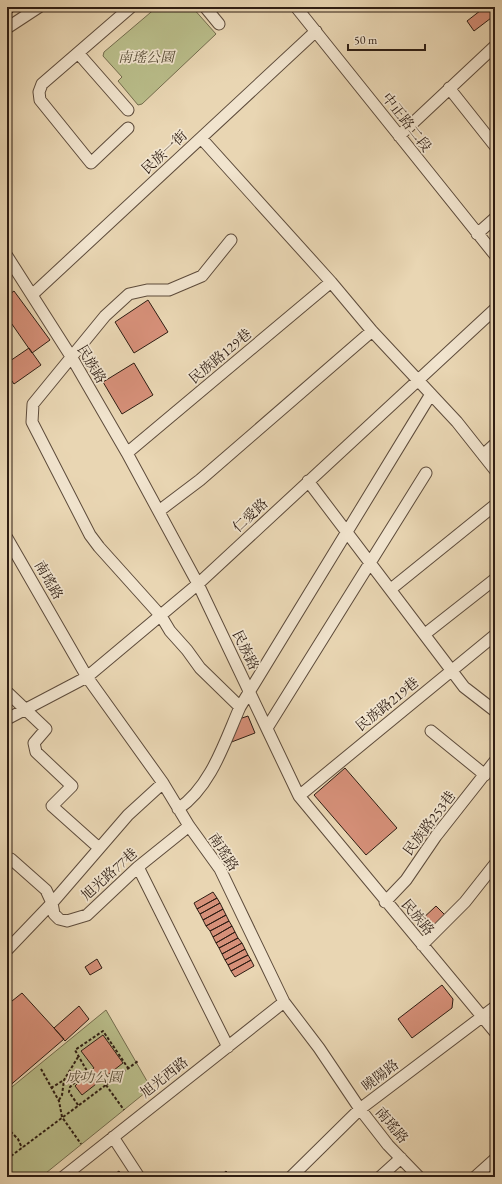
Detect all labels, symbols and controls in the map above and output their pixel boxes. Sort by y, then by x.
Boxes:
scale bar [348,26,425,52]
text: 50 m [354,32,378,48]
park label: 南瑤公園 [118,48,176,66]
street label: 中正路二段 [378,89,436,155]
street label: 民族一街 [137,126,191,178]
street label: 民族路129巷 [185,325,255,387]
street label: 民族路 [73,341,111,387]
street label: 仁愛路 [229,494,271,536]
street label: 南瑤路 [31,557,67,603]
street label: 民族路 [229,627,263,673]
street label: 民族路219巷 [352,673,422,735]
street label: 民族路253巷 [399,787,459,859]
street label: 南瑤路 [205,829,243,875]
street label: 旭光路77巷 [77,844,141,904]
street label: 民族路 [398,895,438,939]
street label: 旭光西路 [136,1053,192,1101]
street label: 曉陽路 [358,1055,402,1095]
park label: 成功公園 [66,1068,124,1086]
street label: 南瑤路 [372,1103,412,1147]

